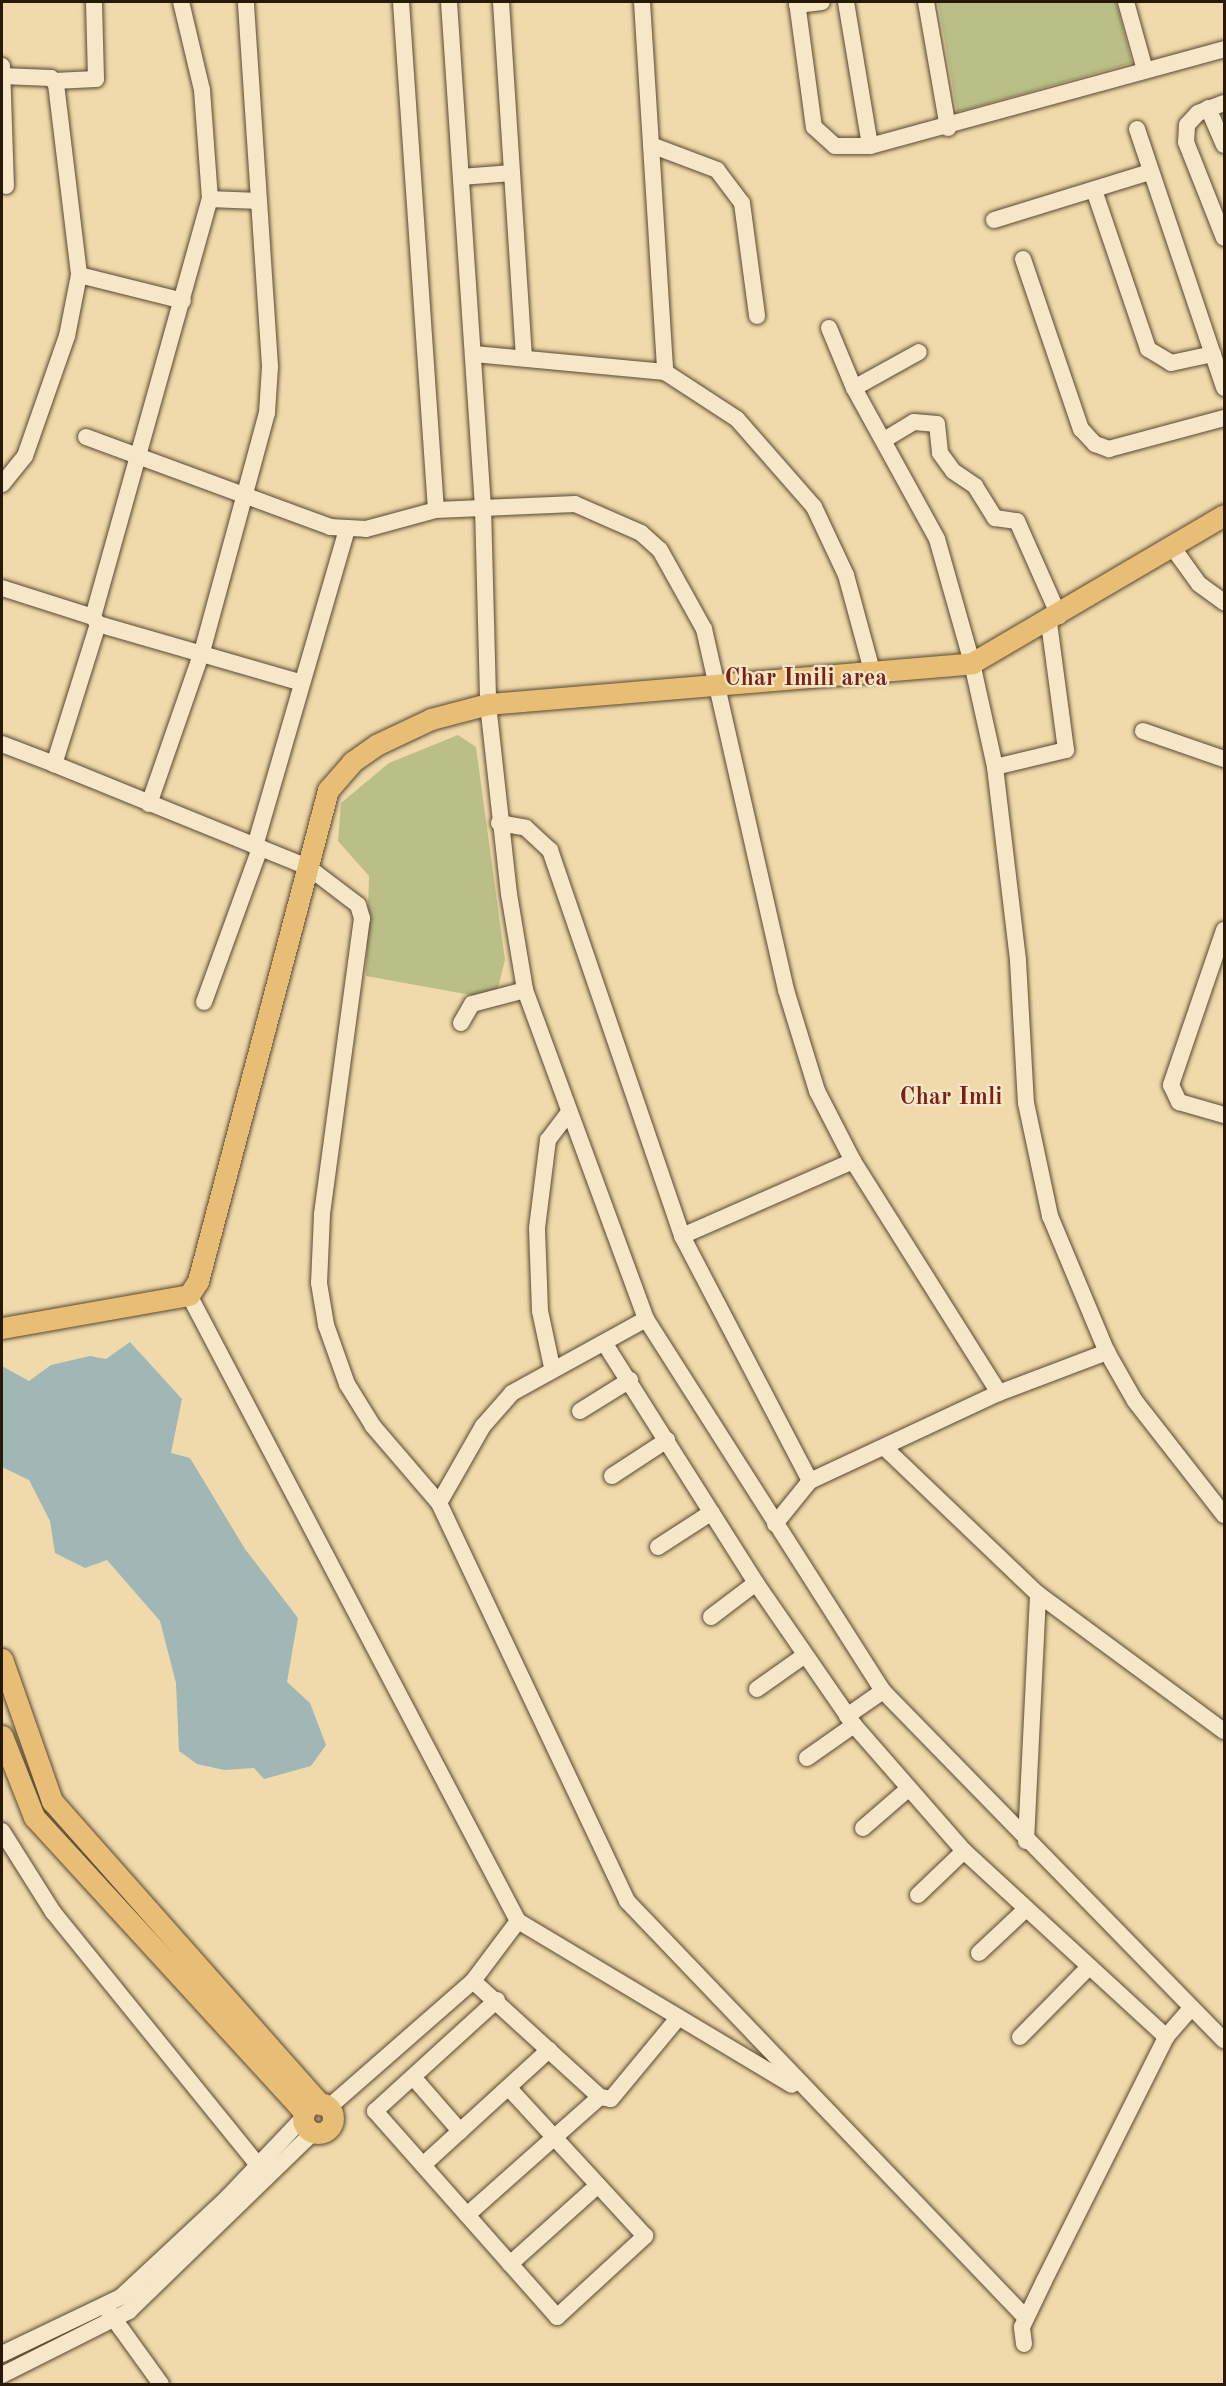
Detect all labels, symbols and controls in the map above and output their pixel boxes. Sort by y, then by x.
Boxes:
district label: Char Imili area [725,666,887,694]
district label: Char Imli [900,1085,1002,1113]

